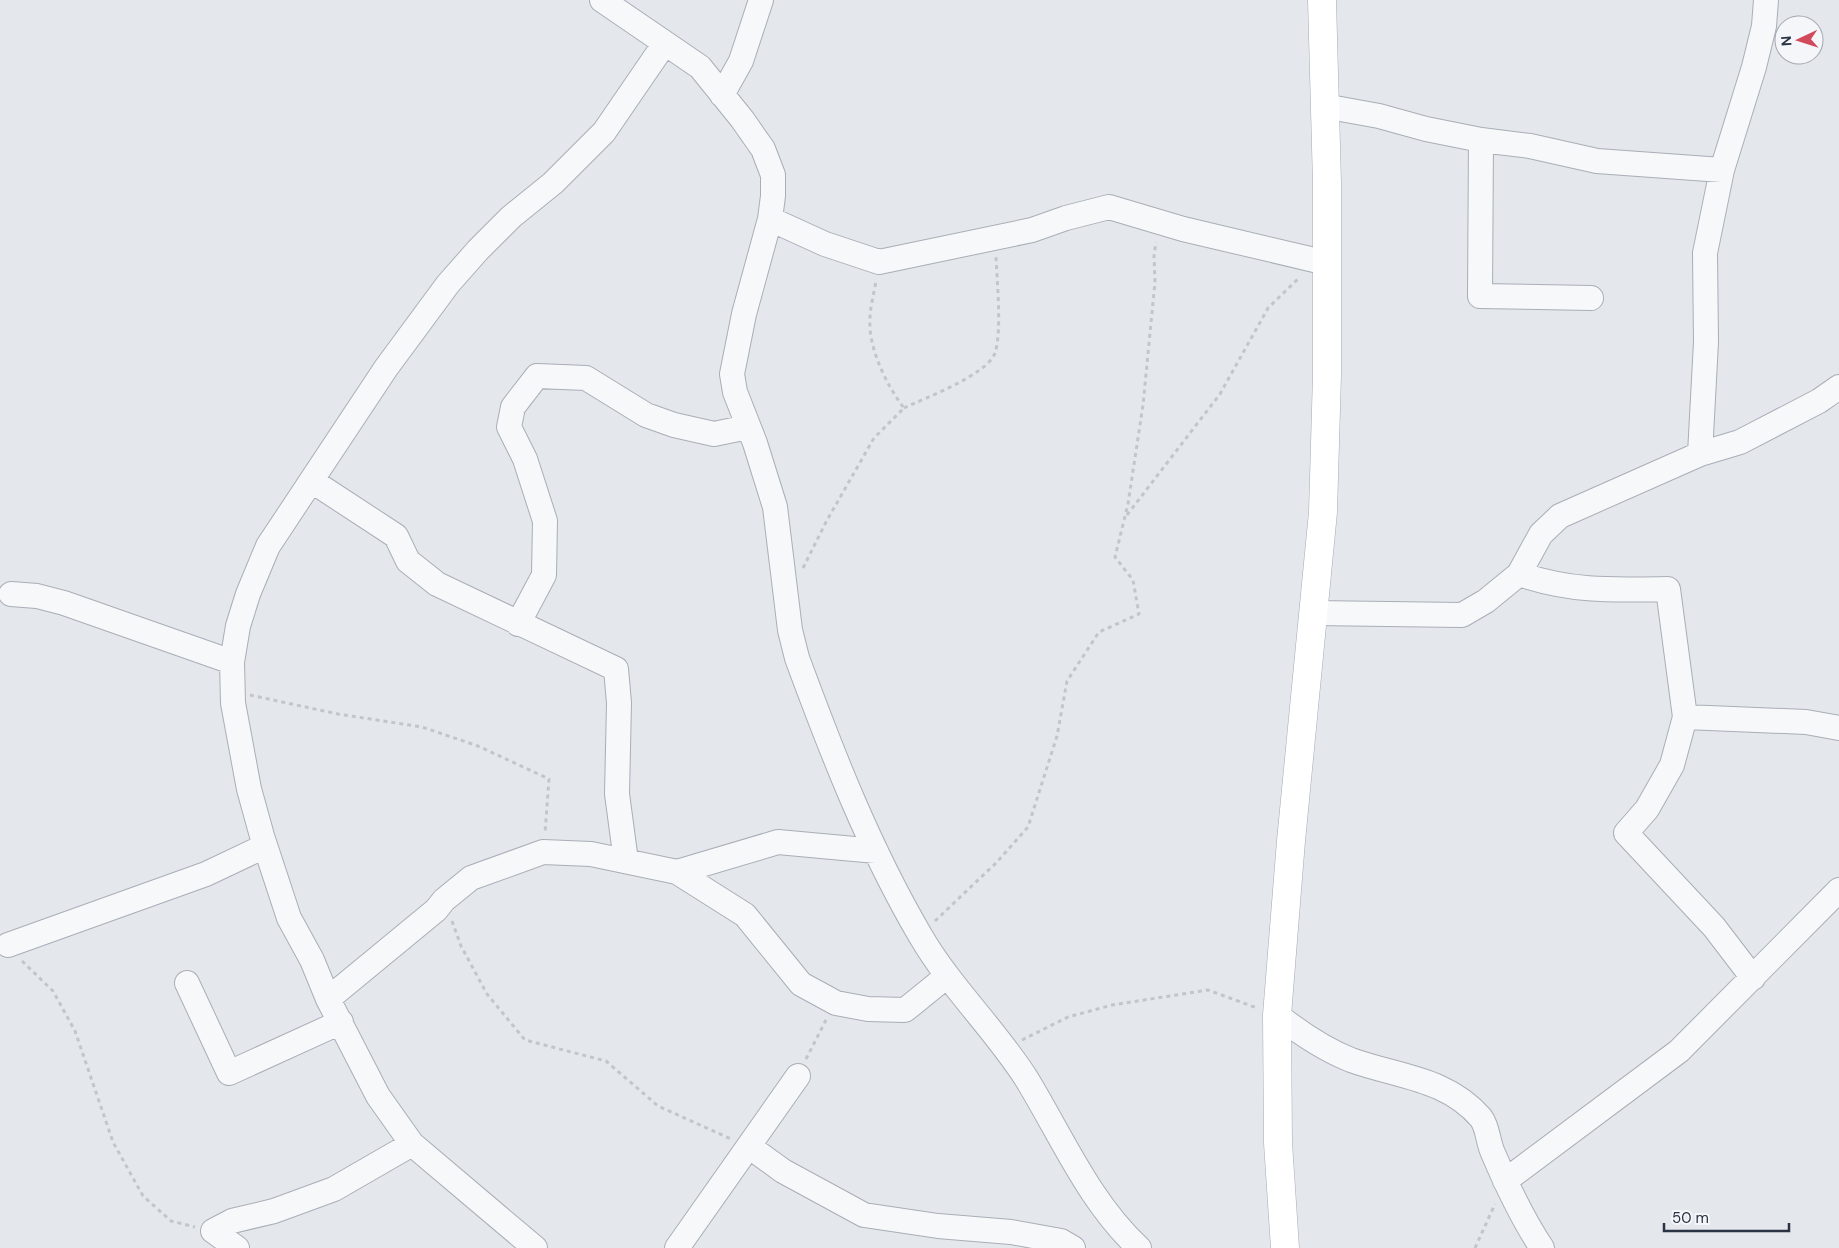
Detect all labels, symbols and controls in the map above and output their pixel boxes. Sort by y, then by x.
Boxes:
north arrow [1774,15,1824,65]
text: N [1777,35,1795,47]
scale bar [1664,1200,1789,1232]
text: 50 m [1672,1208,1709,1228]

